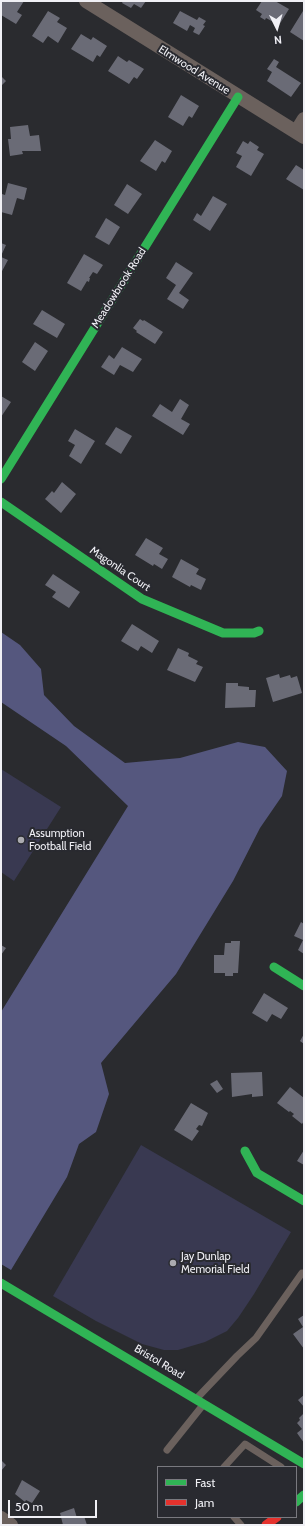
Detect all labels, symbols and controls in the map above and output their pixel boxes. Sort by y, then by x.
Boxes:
north arrow [257,8,297,48]
text: N [274,33,283,47]
street label: Elmwood Avenue [156,43,232,97]
street label: Meadowbrook Road [89,245,149,331]
street label: Magonlia Court [87,544,153,594]
place label: Assumption Football Field [29,827,91,853]
marker: Assumption Football Field [16,835,26,845]
place label: Jay Dunlap Memorial Field [181,1250,250,1276]
marker: Jay Dunlap Memorial Field [168,1258,178,1268]
street label: Bristol Road [132,1342,186,1382]
legend [157,1466,297,1518]
text: Fast [195,1475,215,1490]
scale bar [10,1492,99,1518]
text: Jam [195,1495,214,1510]
text: 50 m [15,1499,43,1514]

